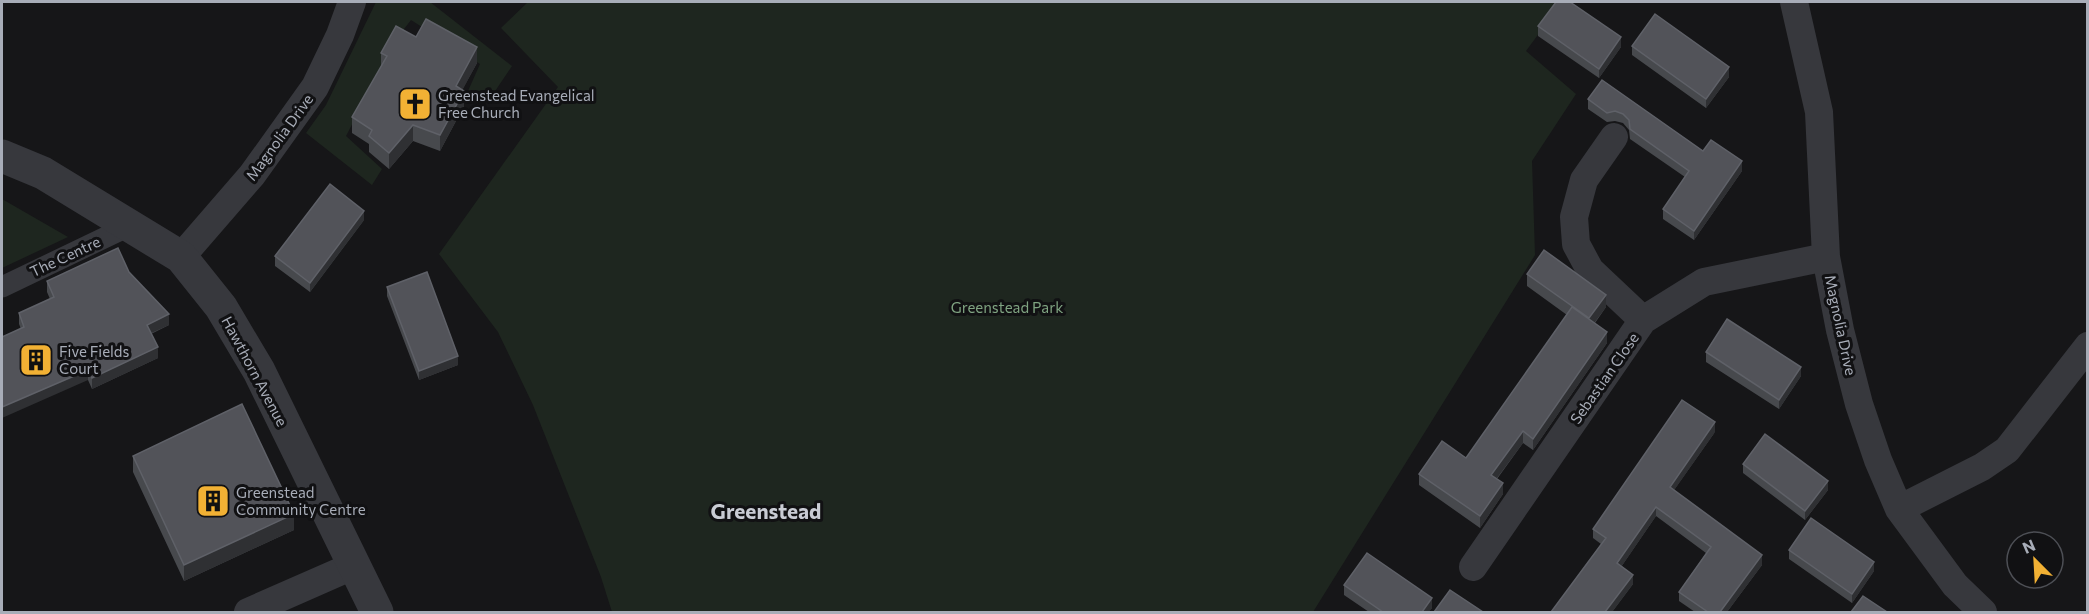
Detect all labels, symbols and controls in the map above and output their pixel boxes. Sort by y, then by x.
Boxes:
church icon: Greenstead Evangelical Free Church [397,86,433,122]
place label: Greenstead Evangelical Free Church [438,86,595,121]
street label: Magnolia Drive [242,90,316,184]
street label: The Centre [27,232,103,280]
street label: Magnolia Drive [1822,273,1860,377]
park label: Greenstead Park [951,298,1063,316]
street label: Hawthorn Avenue [218,313,292,429]
street label: Sebastian Close [1566,329,1642,427]
building icon: Five Fields Court [18,342,54,378]
place label: Five Fields Court [59,342,130,377]
building icon: Greenstead Community Centre [195,483,231,519]
place label: Greenstead Community Centre [236,483,366,518]
district label: Greenstead [711,498,821,523]
north arrow [2005,530,2065,590]
text: N [2019,535,2038,557]

